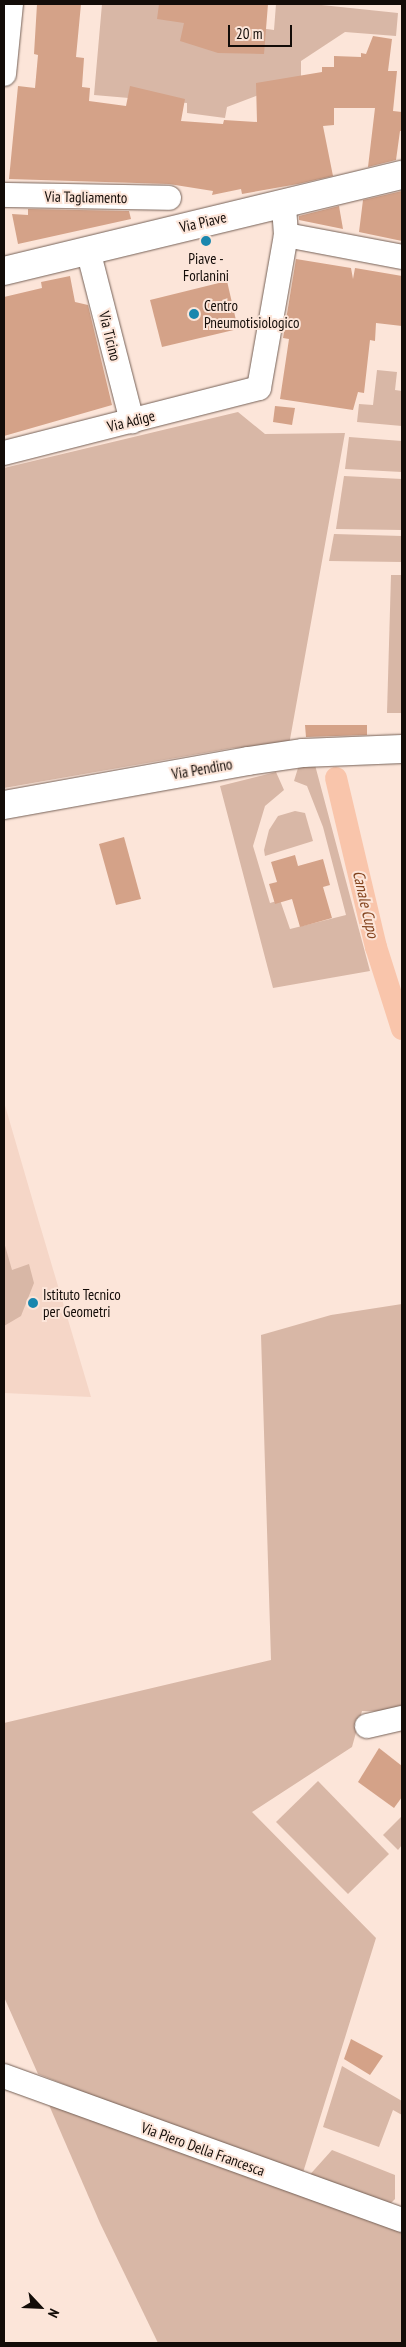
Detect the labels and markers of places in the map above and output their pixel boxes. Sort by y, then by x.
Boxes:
marker: Piave - Forlanini [200,235,212,247]
place label: Piave - Forlanini [183,249,229,284]
place label: Centro Pneumotisiologico [204,296,299,331]
marker: Centro Pneumotisiologico [188,308,200,320]
place label: Istituto Tecnico per Geometri [43,1285,121,1320]
marker: Istituto Tecnico per Geometri [27,1297,39,1309]

